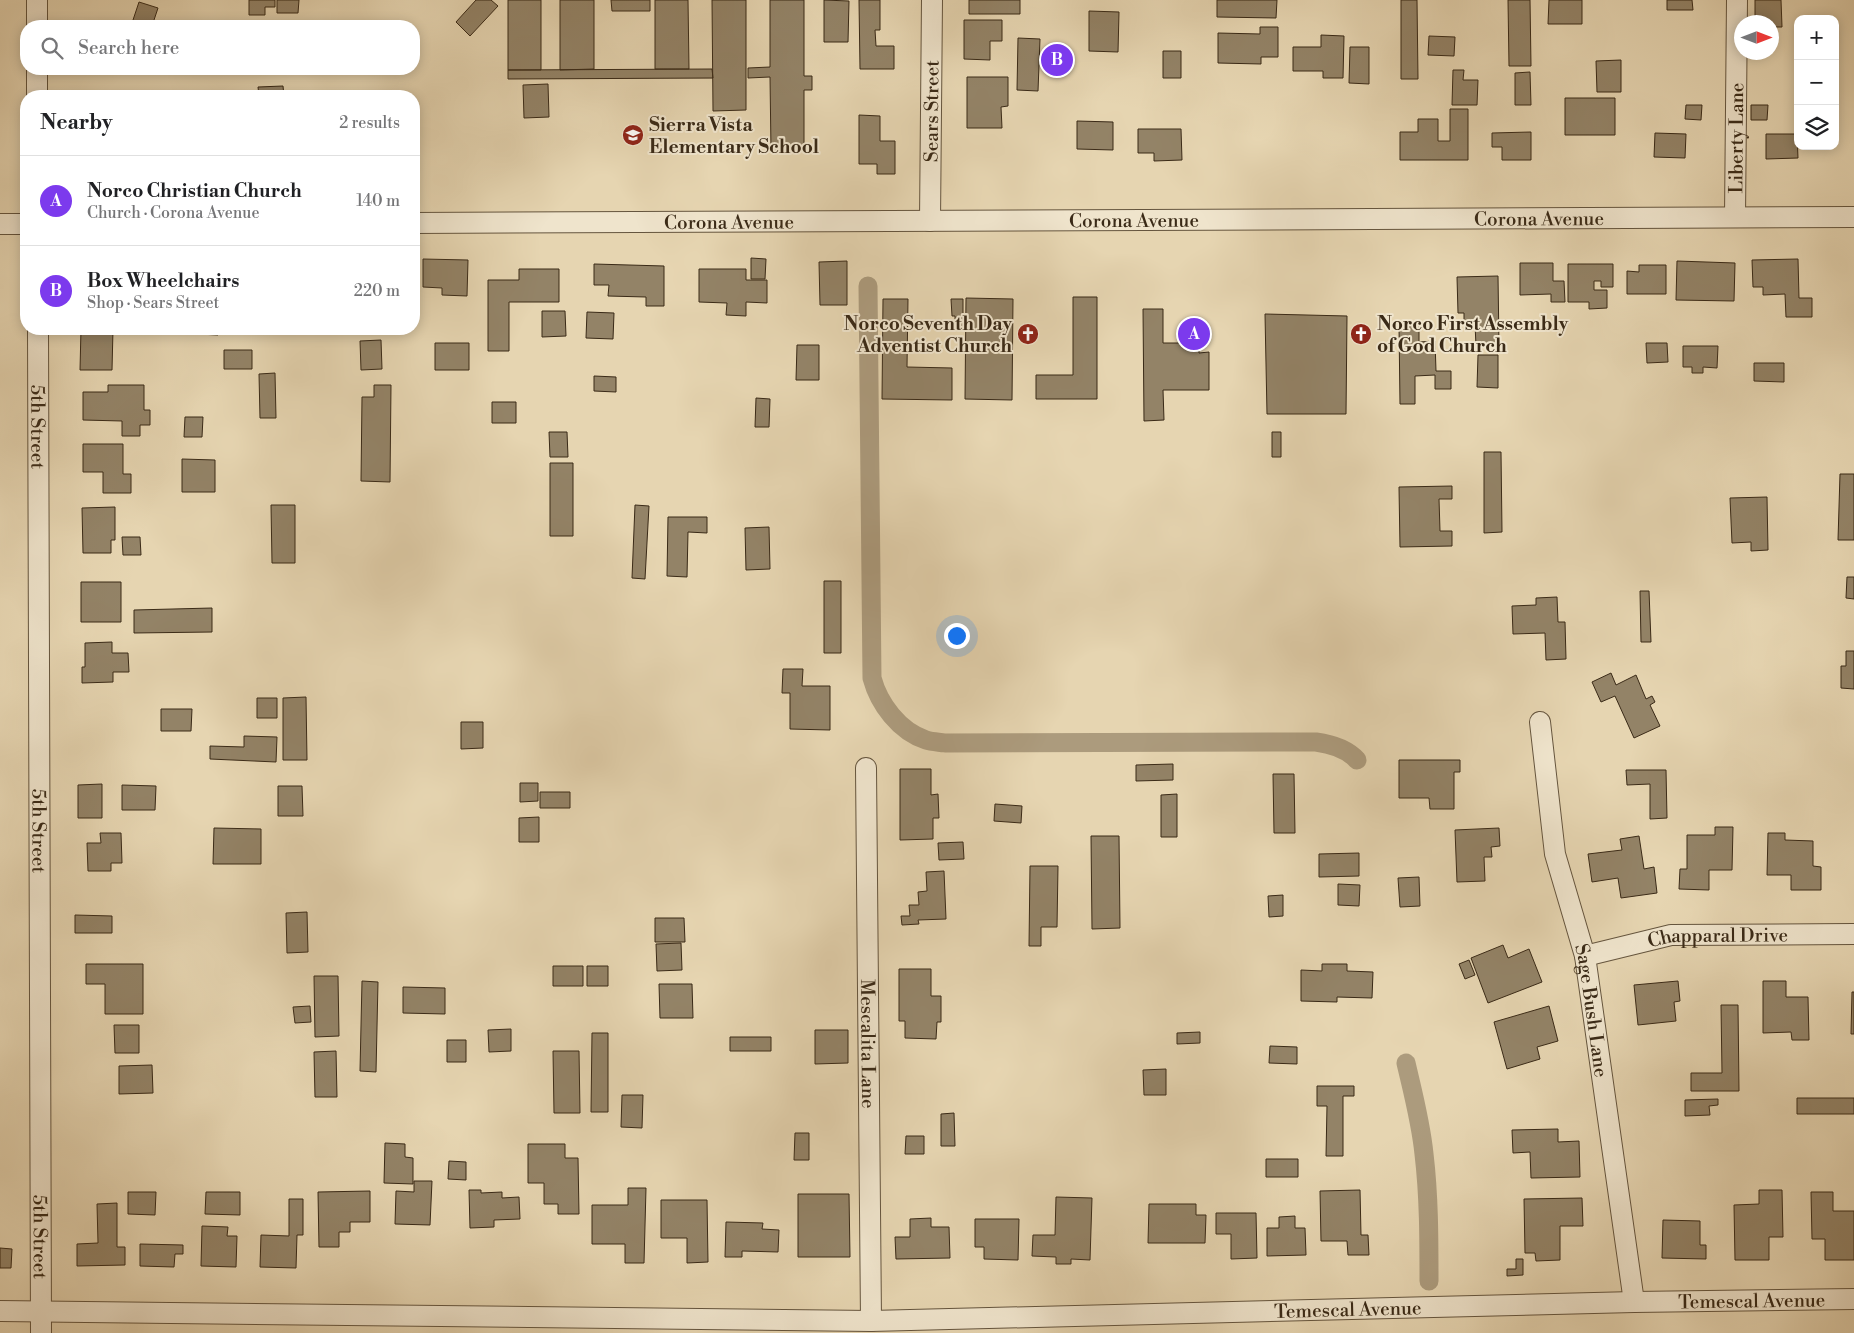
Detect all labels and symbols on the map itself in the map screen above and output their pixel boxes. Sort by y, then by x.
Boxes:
north arrow [1734,15,1779,60]
pin: B [1041,41,1073,79]
street label: Sears Street [920,60,944,162]
street label: Liberty Lane [1724,82,1749,194]
place label: Sierra Vista Elementary School [649,113,819,159]
school or university icon: Sierra Vista Elementary School [621,123,645,147]
street label: Corona Avenue [1474,207,1604,232]
street label: Corona Avenue [1069,209,1199,233]
street label: Corona Avenue [664,210,794,235]
place label: Norco Seventh Day Adventist Church [844,312,1012,358]
place label: Norco First Assembly of God Church [1377,312,1569,358]
pin: A [1178,315,1210,353]
church icon: Norco Seventh Day Adventist Church [1016,322,1040,346]
church icon: Norco First Assembly of God Church [1349,322,1373,346]
street label: 5th Street [25,385,49,469]
your location [944,623,970,649]
street label: 5th Street [26,789,51,873]
street label: Chapparal Drive [1645,923,1788,953]
street label: Sage Bush Lane [1569,941,1613,1079]
street label: Mescalita Lane [855,979,880,1109]
street label: 5th Street [28,1195,52,1279]
street label: Temescal Avenue [1678,1288,1826,1314]
street label: Temescal Avenue [1274,1296,1422,1324]

